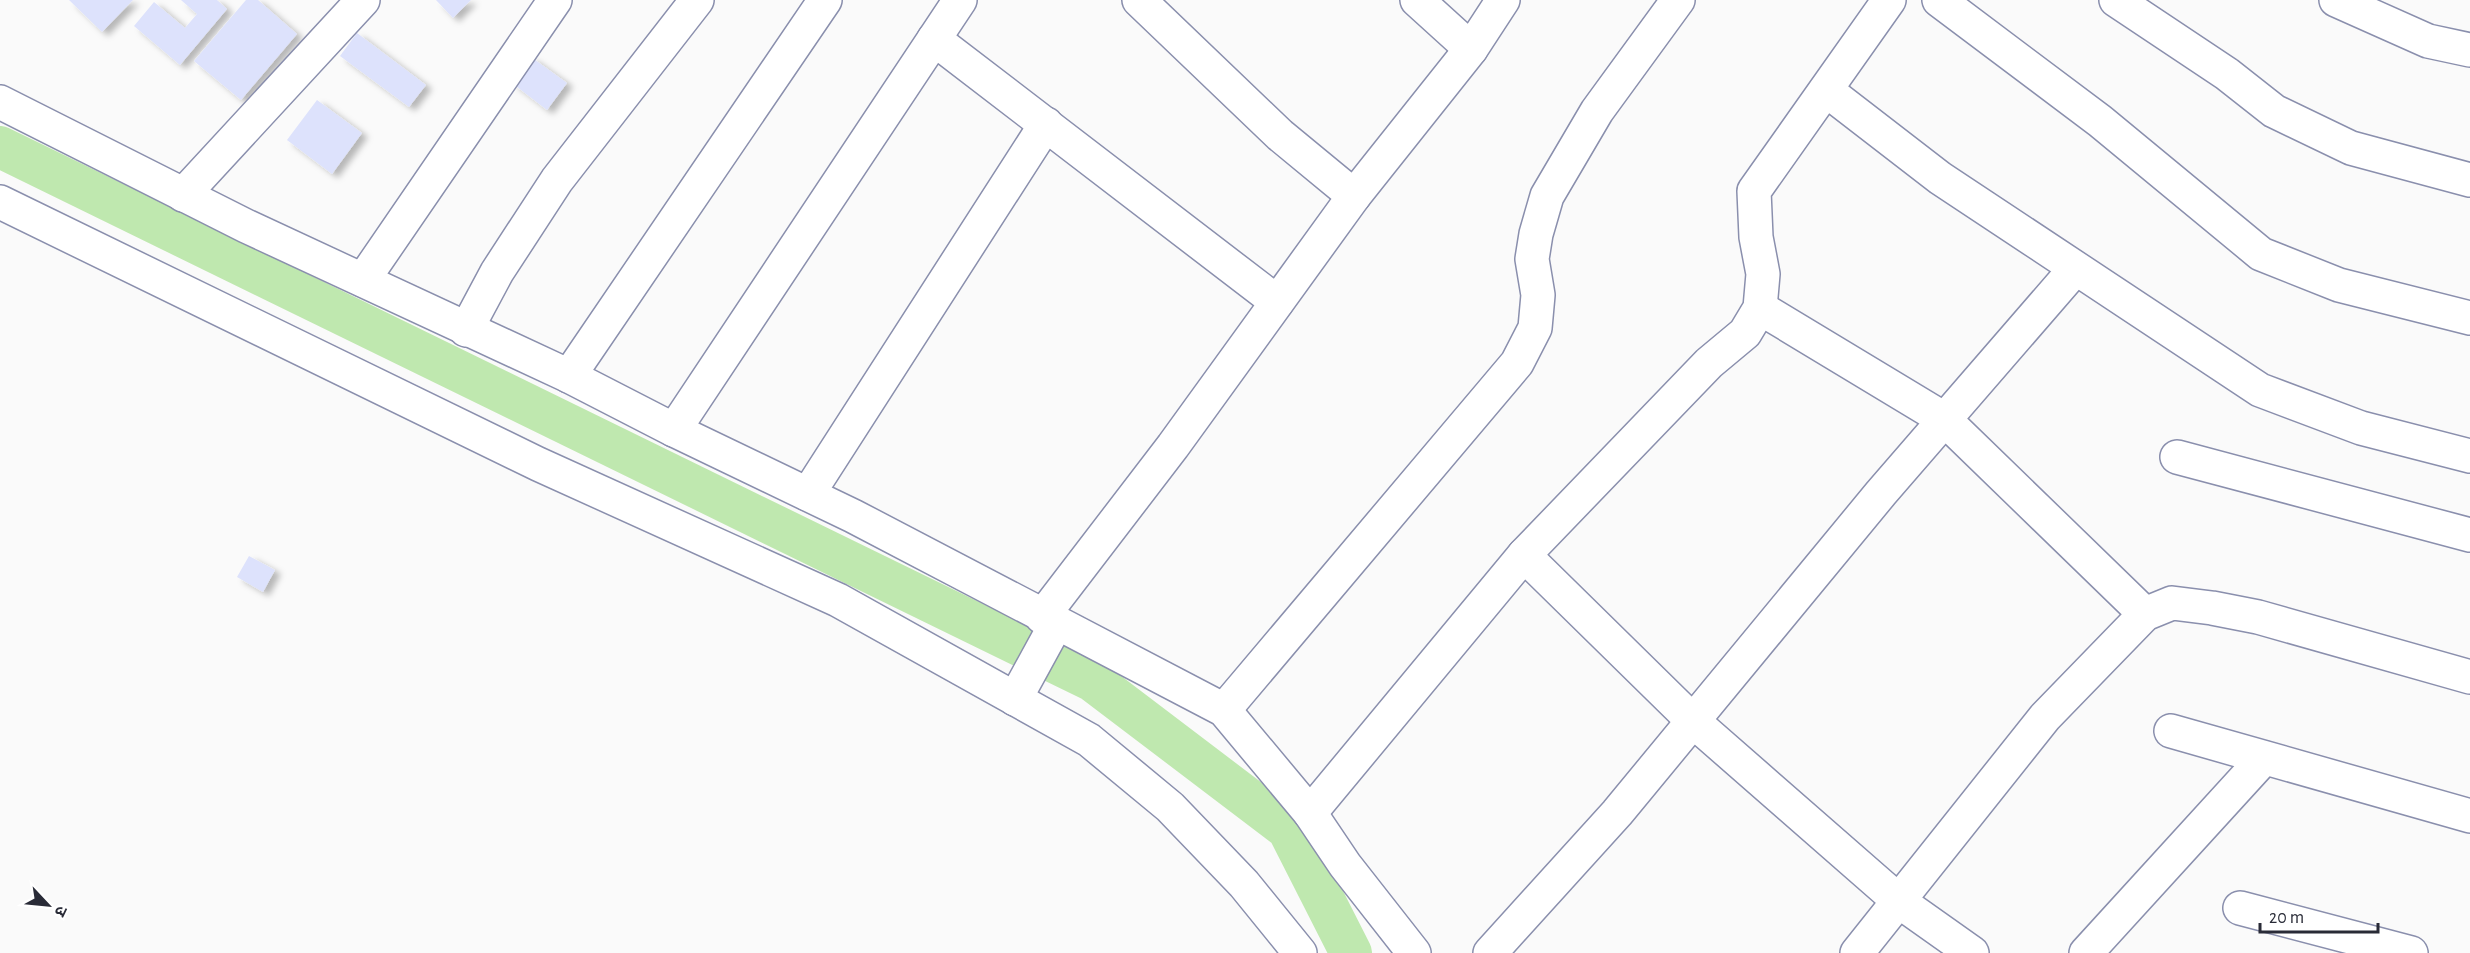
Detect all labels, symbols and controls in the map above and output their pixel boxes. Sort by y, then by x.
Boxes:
north arrow [18,875,78,935]
scale bar [2260,896,2378,934]
text: उ [51,903,70,919]
text: 20 m [2269,909,2304,927]

